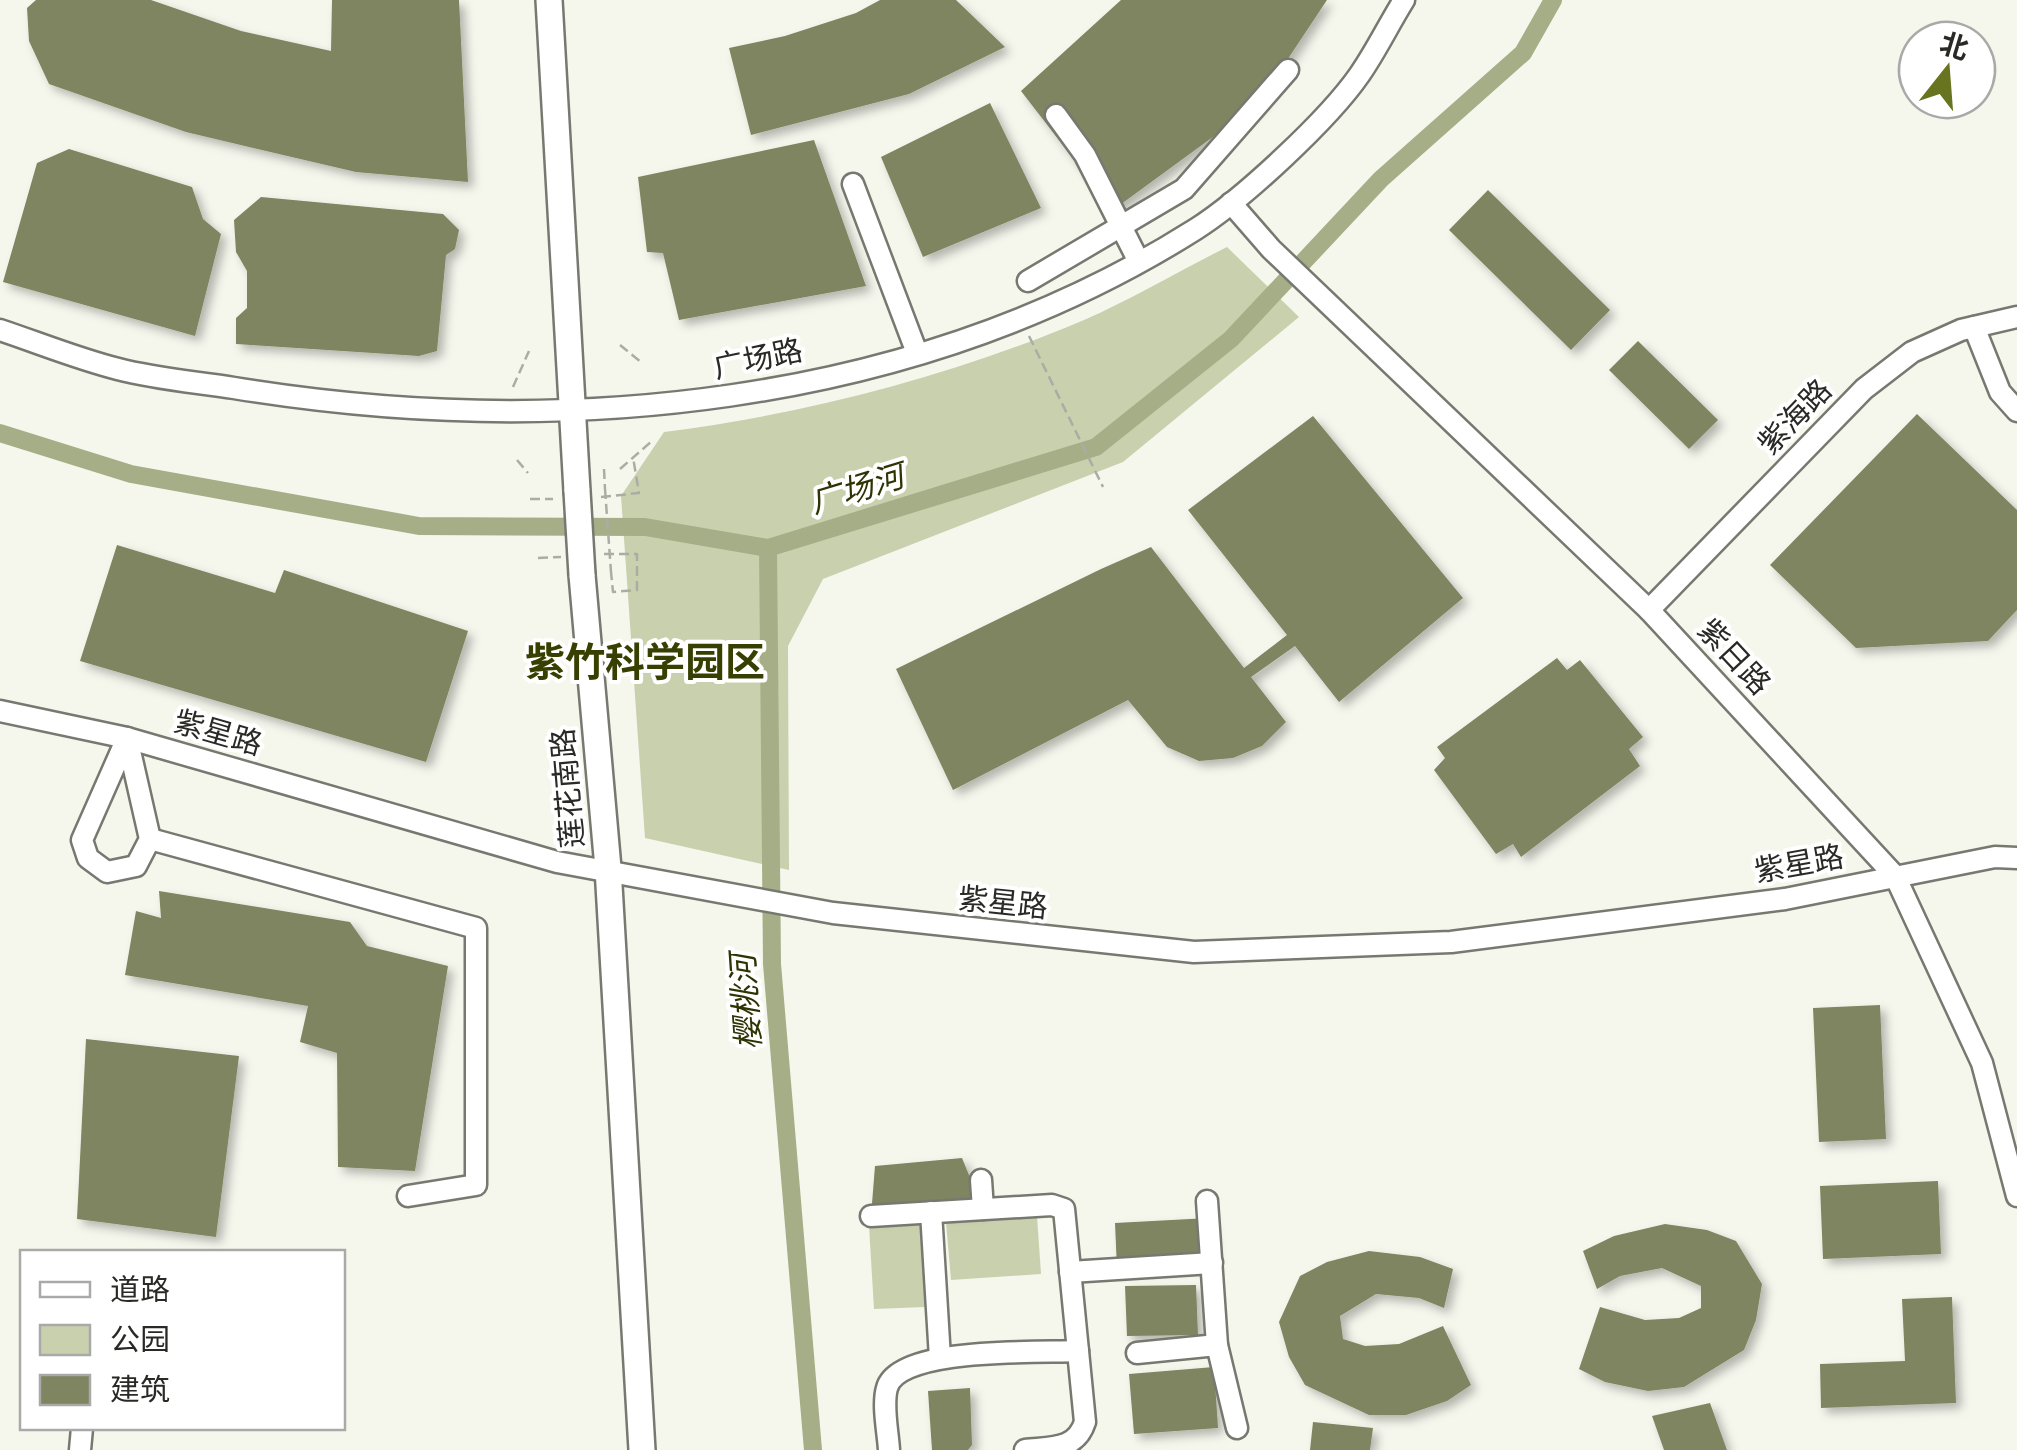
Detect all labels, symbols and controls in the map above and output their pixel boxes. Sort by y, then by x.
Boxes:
north arrow [1897,20,1997,120]
text: 北 [1935,25,1973,69]
street label: 广场路 [710,330,806,389]
street label: 紫海路 [1749,371,1841,464]
water label: 广场河 [805,453,915,524]
street label: 紫日路 [1688,610,1779,704]
district label: 紫竹科学园区 [525,636,765,690]
street label: 紫星路 [169,701,267,766]
street label: 莲花南路 [543,726,594,850]
street label: 紫星路 [1751,836,1847,892]
street label: 紫星路 [956,878,1050,929]
water label: 樱桃河 [721,947,771,1051]
legend [20,1250,345,1430]
text: 道路 [110,1270,170,1311]
text: 公园 [110,1320,170,1361]
text: 建筑 [110,1370,170,1411]

